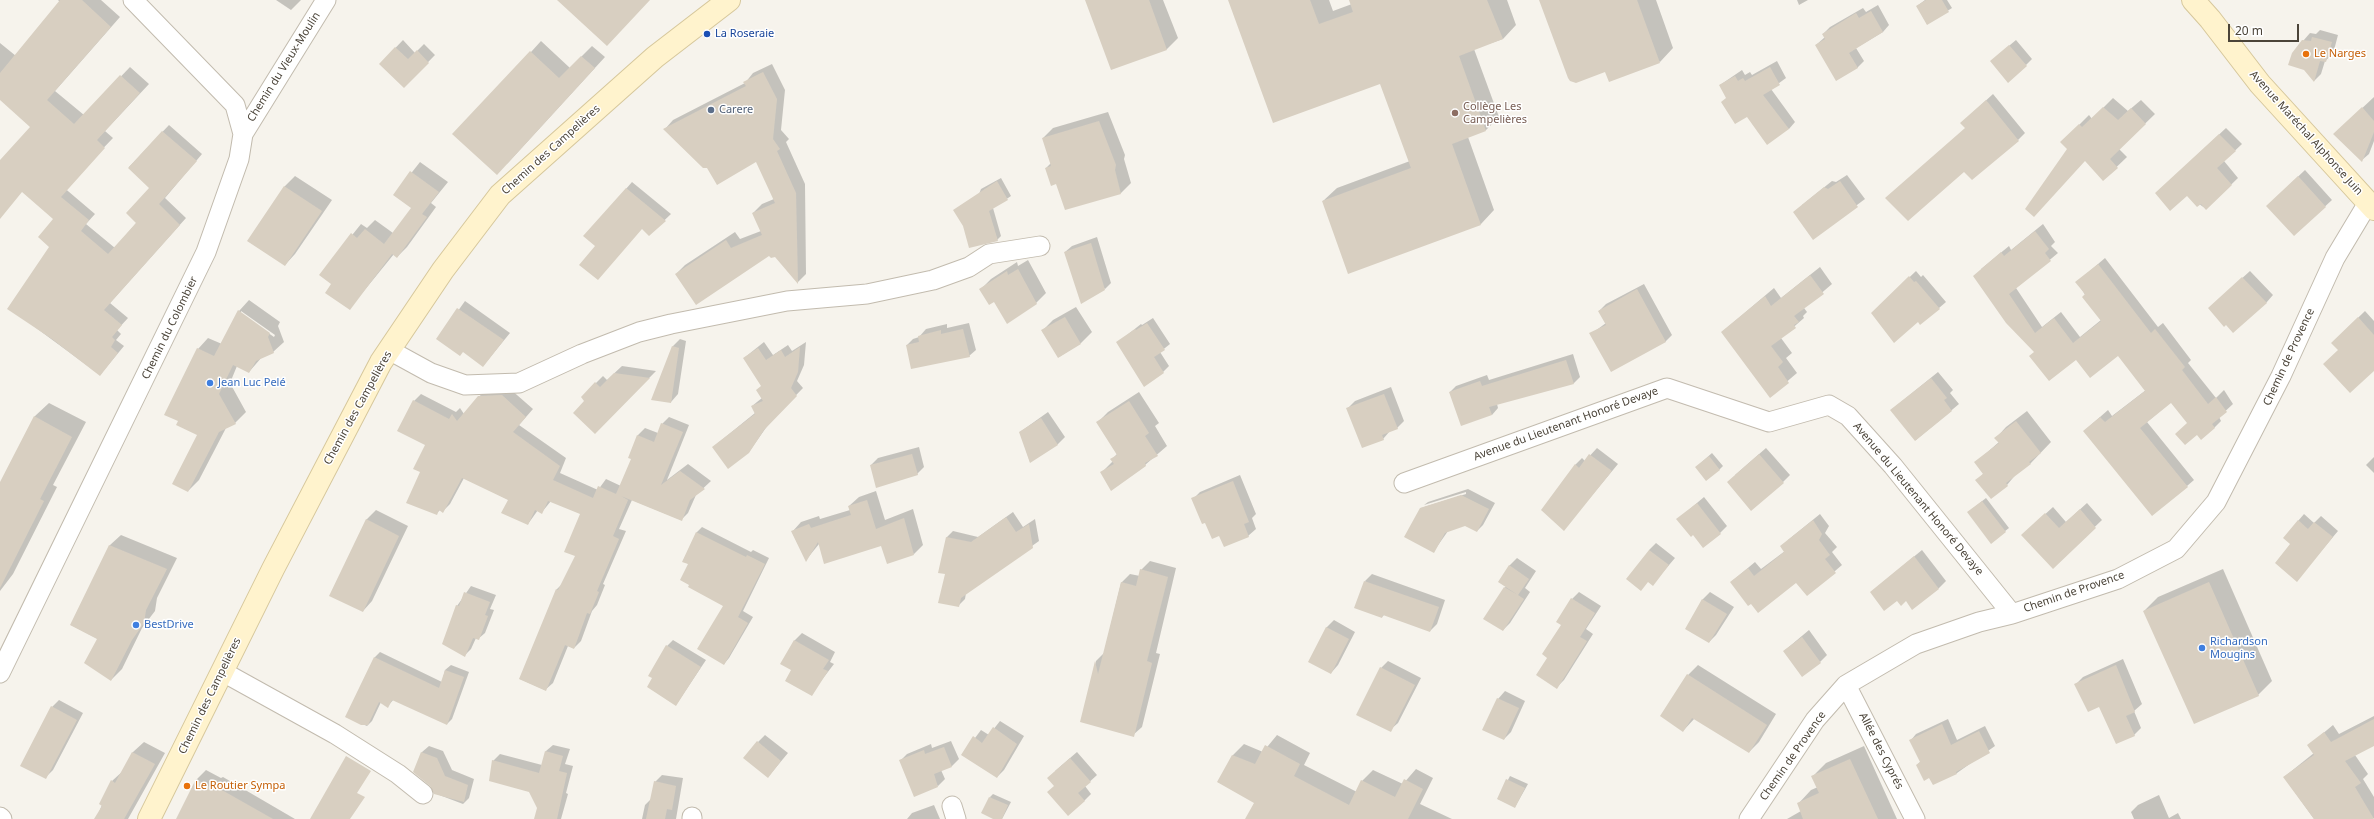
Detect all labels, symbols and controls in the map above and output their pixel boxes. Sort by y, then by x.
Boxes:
street label: Chemin du Vieux-Moulin [245,10,323,124]
scale bar [2230,16,2301,42]
text: 20 m [2235,22,2263,39]
place label: La Roseraie [715,27,774,41]
marker: La Roseraie [702,29,712,39]
place label: Le Narges [2314,47,2366,61]
marker: Le Narges [2301,49,2311,59]
street label: Avenue Maréchal Alphonse Juin [2247,68,2365,198]
place label: Collège Les Campelières [1463,100,1527,126]
street label: Chemin des Campelières [499,102,603,198]
place label: Carere [719,103,753,117]
marker: Carere [706,105,716,115]
marker: Collège Les Campelières [1450,108,1460,118]
street label: Chemin du Colombier [139,274,201,382]
street label: Chemin de Provence [2261,306,2317,408]
street label: Chemin des Campelières [321,349,395,467]
place label: Jean Luc Pelé [218,376,286,390]
marker: Jean Luc Pelé [205,378,215,388]
street label: Avenue du Lieutenant Honoré Devaye [1472,384,1660,464]
street label: Avenue du Lieutenant Honoré Devaye [1850,420,1986,578]
street label: Chemin de Provence [2022,568,2126,616]
place label: BestDrive [144,618,194,632]
marker: BestDrive [131,620,141,630]
place label: Richardson Mougins [2210,635,2268,661]
street label: Chemin des Campelières [176,636,244,756]
marker: Richardson Mougins [2197,643,2207,653]
street label: Chemin de Provence [1757,709,1829,803]
street label: Allée des Cyprés [1856,710,1906,792]
place label: Le Routier Sympa [195,779,285,793]
marker: Le Routier Sympa [182,781,192,791]

